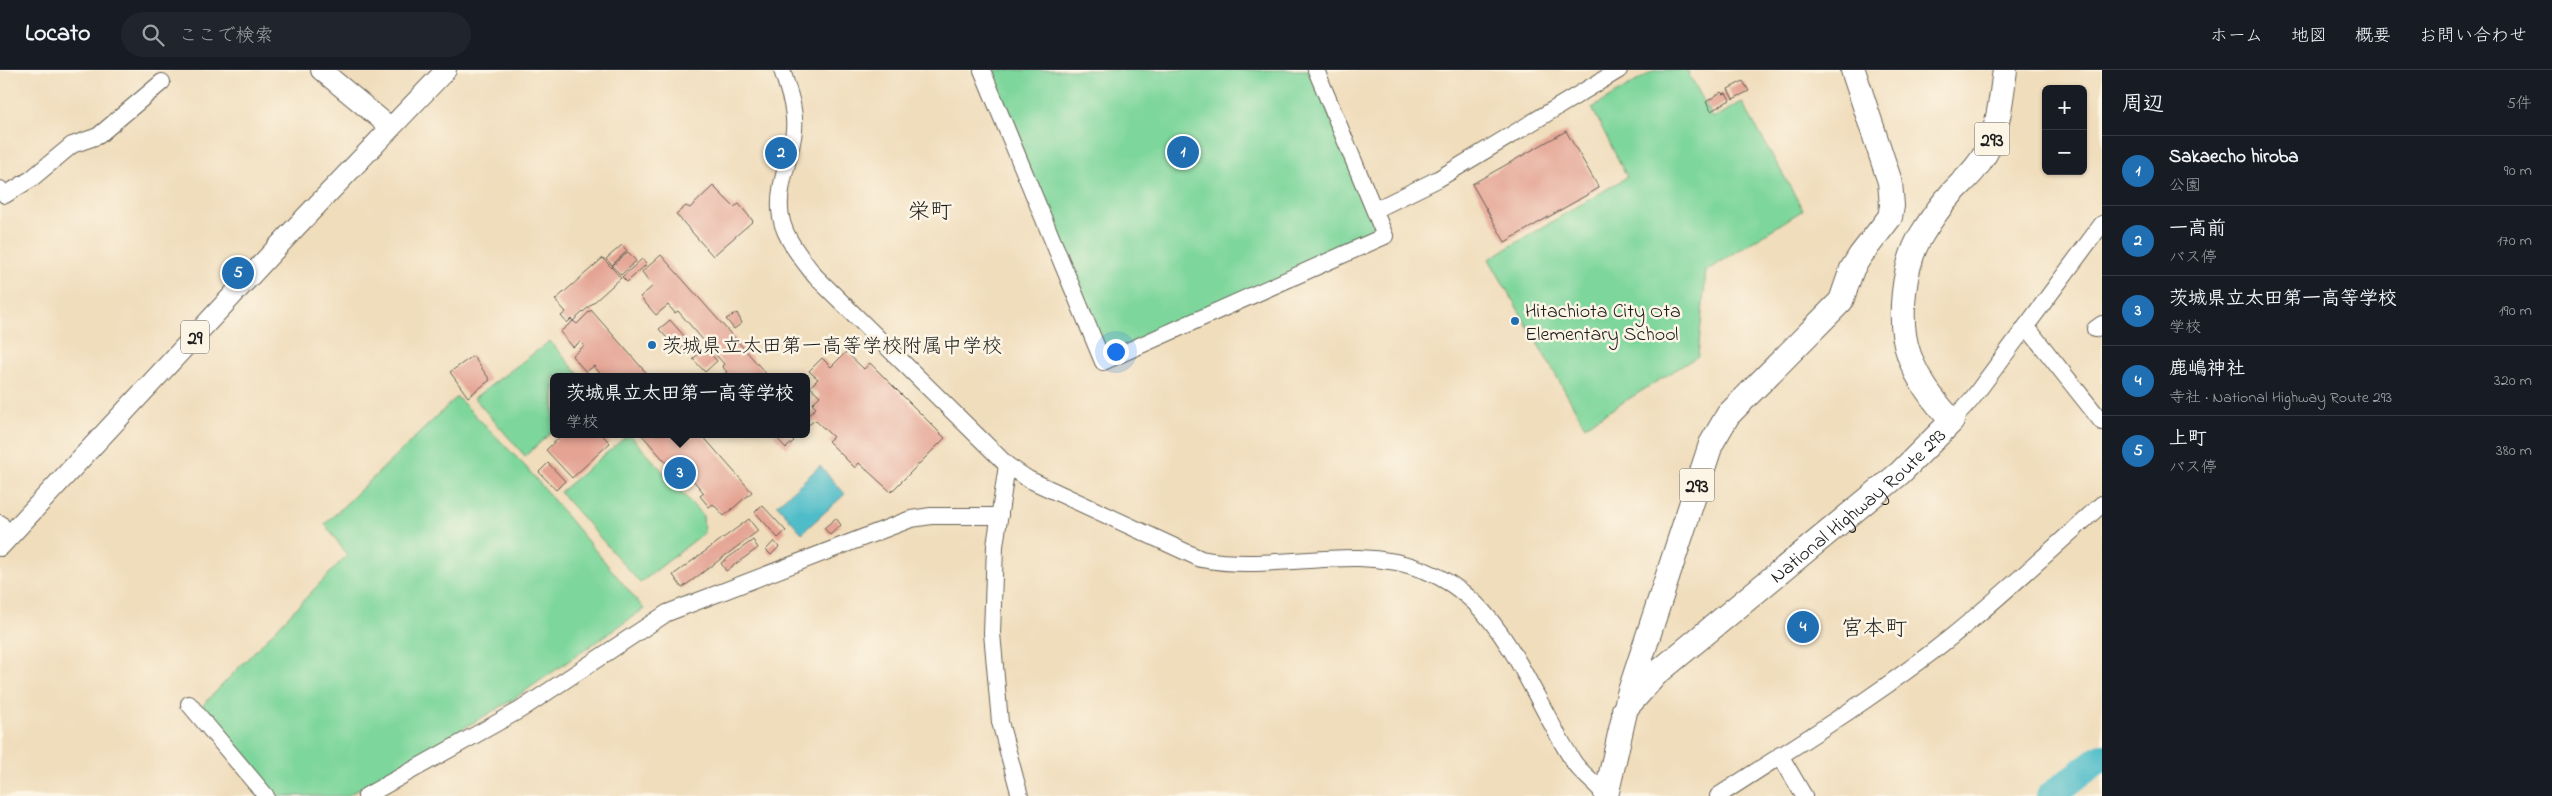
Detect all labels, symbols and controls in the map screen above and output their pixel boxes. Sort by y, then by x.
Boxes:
search box [121,12,471,57]
text: Locato [25,17,91,52]
icon: search [139,21,167,49]
text: ここで検索 [179,23,274,50]
text: ホーム [2210,24,2263,50]
text: 地図 [2291,24,2327,50]
text: 概要 [2355,24,2391,50]
text: お問い合わせ [2419,24,2527,50]
map controls [2042,85,2087,175]
button: + [2042,85,2087,130]
text: 周辺 [2122,90,2164,120]
text: 5件 [2507,92,2532,116]
road number: 293 [1974,122,2010,156]
button: − [2042,130,2087,175]
pin: 1 [1167,133,1199,171]
pin: 2 [765,134,797,172]
text: Sakaecho hiroba [2169,144,2299,171]
text: 1 [2135,159,2141,183]
text: 90 m [2504,159,2532,183]
text: 公園 [2169,174,2201,198]
district label: 栄町 [908,197,952,229]
text: 一高前 [2169,216,2226,243]
text: 2 [2134,229,2142,253]
text: 170 m [2497,229,2532,253]
text: バス停 [2169,246,2217,270]
pin: 5 [222,254,254,292]
text: 茨城県立太田第一高等学校 [2169,286,2397,313]
place label: Hitachiota City Ota Elementary School [1525,298,1681,350]
text: 3 [2135,299,2141,323]
text: 190 m [2499,299,2532,323]
marker: Hitachiota City Ota Elementary School [1509,315,1521,327]
text: 学校 [2169,316,2201,340]
road number: 29 [181,320,209,354]
place label: 茨城県立太田第一高等学校附属中学校 [662,333,1002,362]
marker: 茨城県立太田第一高等学校附属中学校 [646,339,658,351]
your location [1103,339,1129,365]
text: 鹿嶋神社 [2169,356,2245,383]
text: 4 [2135,369,2141,393]
text: 320 m [2494,369,2532,393]
popup [550,373,810,438]
text: 茨城県立太田第一高等学校 [566,381,794,408]
text: 寺社 · National Highway Route 293 [2169,386,2392,410]
text: 学校 [566,411,598,435]
street label: National Highway Route 293 [1764,423,1954,592]
text: 上町 [2169,426,2207,453]
text: 5 [2133,439,2143,463]
text: 380 m [2496,439,2532,463]
pin: 3 [664,454,696,492]
text: バス停 [2169,456,2217,480]
road number: 293 [1680,468,1714,502]
pin: 4 [1787,608,1819,646]
district label: 宮本町 [1841,614,1907,646]

